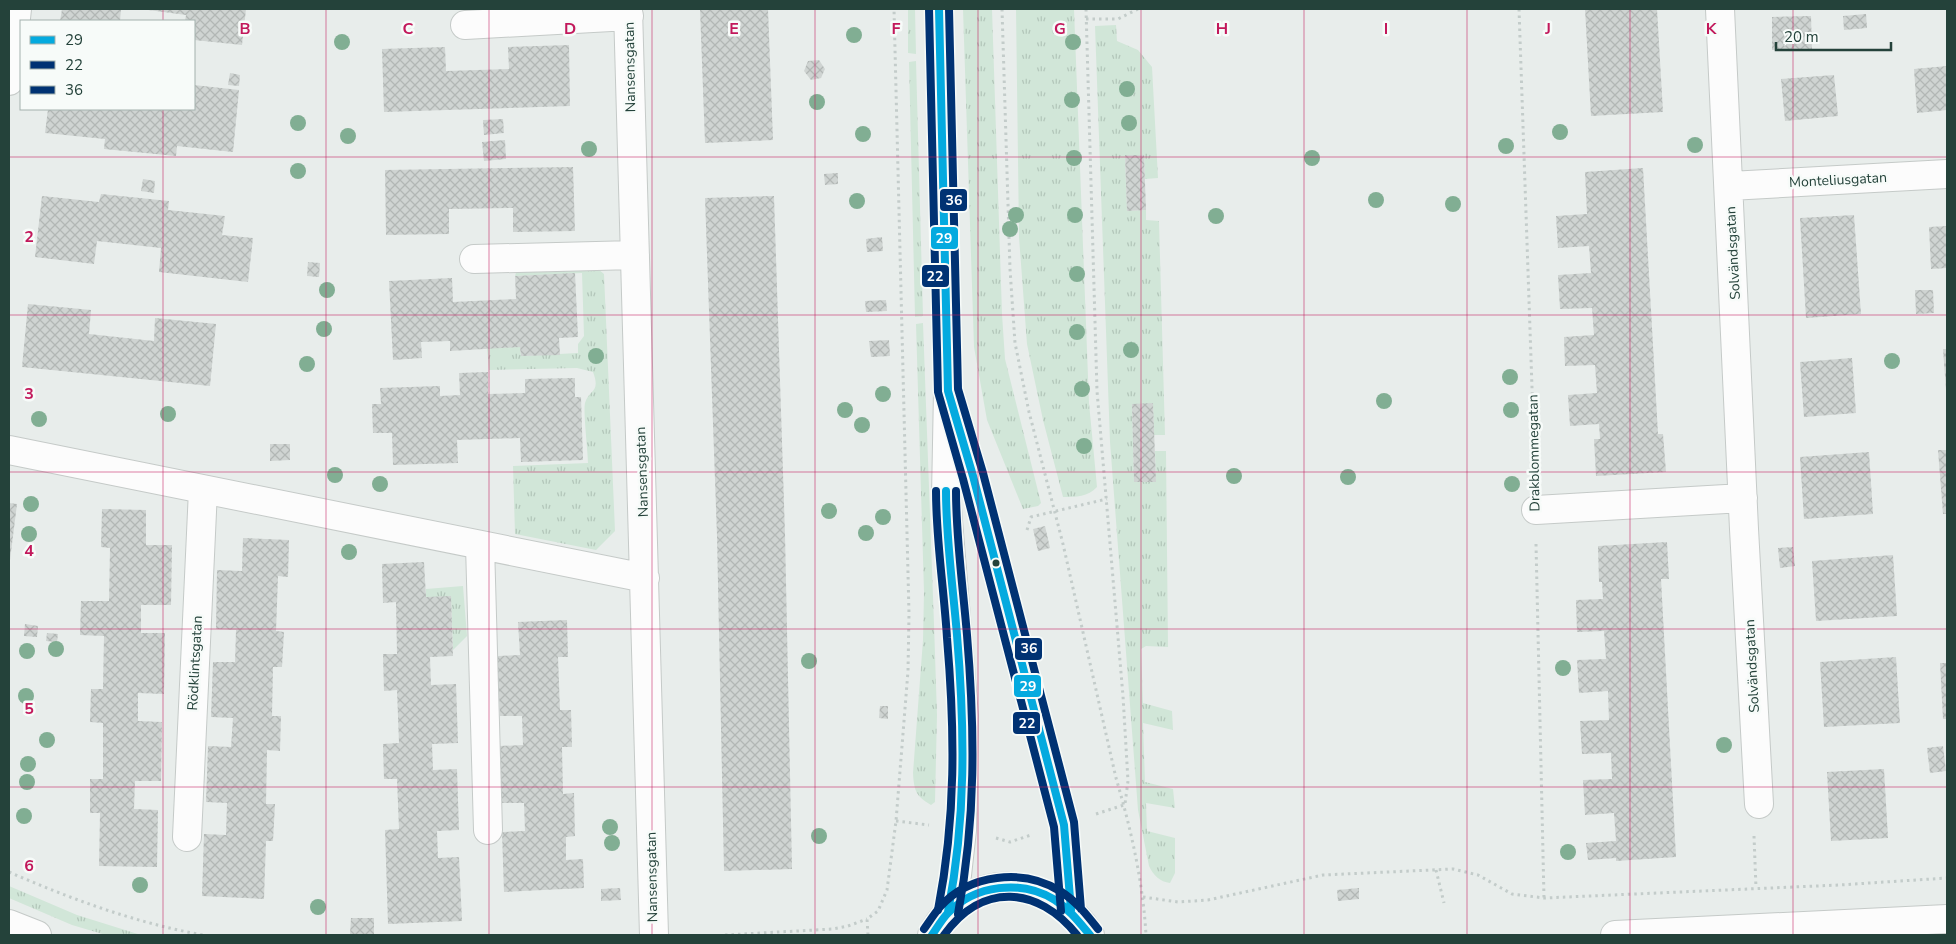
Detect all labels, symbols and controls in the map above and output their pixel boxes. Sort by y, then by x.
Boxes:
text: B [239,18,251,40]
text: C [403,18,414,40]
text: D [564,18,576,40]
text: E [729,18,739,40]
text: F [892,18,901,40]
text: G [1054,18,1066,40]
text: H [1216,18,1228,40]
text: I [1384,18,1388,40]
text: J [1544,18,1551,40]
text: K [1706,18,1718,40]
legend [20,20,195,110]
scale bar [1776,20,1891,52]
street label: Nansensgatan [620,22,640,112]
text: 20 m [1784,27,1819,47]
text: 29 [65,30,83,50]
text: 22 [65,55,83,75]
text: 36 [65,80,83,100]
street label: Monteliusgatan [1789,168,1887,192]
line badge: 36 [939,188,968,212]
text: 36 [946,191,962,210]
street label: Solvändsgatan [1721,206,1745,300]
text: 2 [24,226,34,248]
line badge: 29 [930,226,959,250]
text: 29 [936,229,952,248]
line badge: 22 [921,264,950,288]
text: 22 [927,267,943,286]
text: 3 [24,383,34,405]
street label: Drakblommegatan [1523,394,1545,512]
street label: Nansensgatan [631,426,653,518]
text: 4 [24,540,34,562]
unlabelled marker [991,558,1001,568]
street label: Rödklintsgatan [183,615,207,711]
street label: Solvändsgatan [1740,619,1764,713]
line badge: 36 [1014,637,1043,661]
text: 36 [1021,639,1037,658]
line badge: 29 [1013,674,1042,698]
text: 29 [1020,677,1036,696]
text: 5 [24,698,34,720]
line badge: 22 [1012,711,1041,735]
text: 22 [1019,714,1035,733]
street label: Nansensgatan [642,832,662,922]
text: 6 [24,855,34,877]

